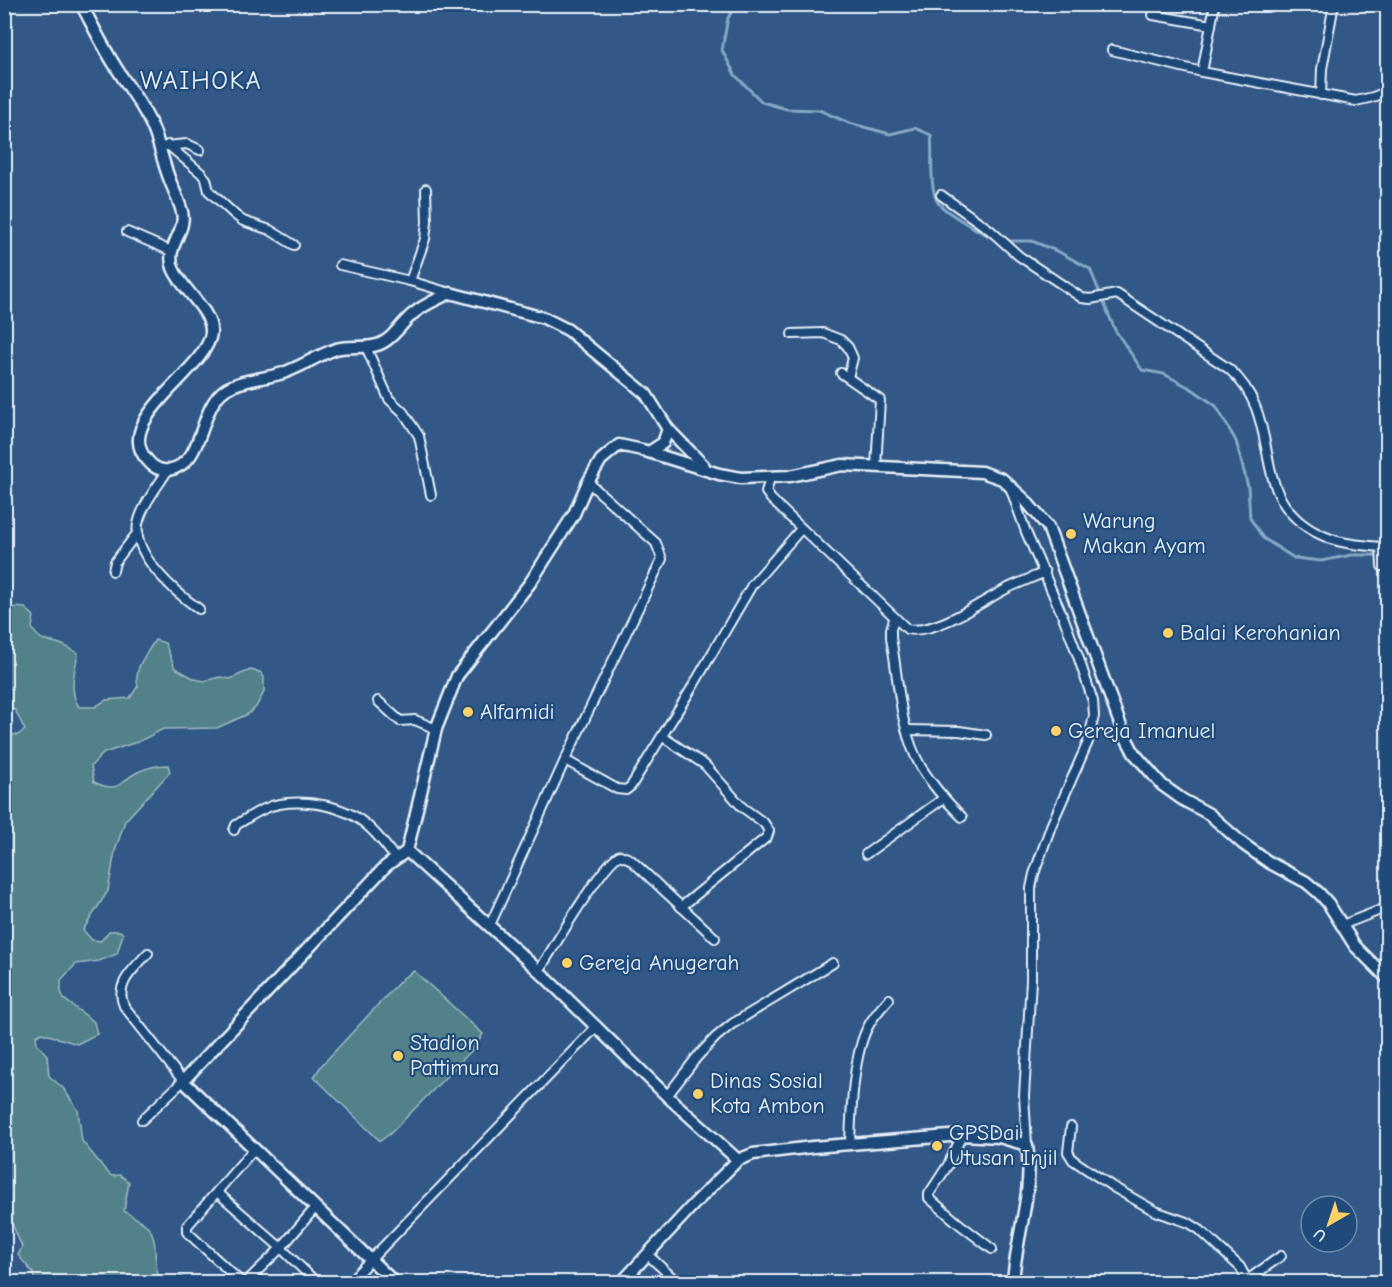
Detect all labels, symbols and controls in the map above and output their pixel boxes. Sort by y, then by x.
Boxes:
district label: WAIHOKA [140,66,262,96]
place label: Warung Makan Ayam [1083,508,1206,559]
marker: Warung Makan Ayam [1064,527,1078,541]
place label: Balai Kerohanian [1180,620,1341,646]
marker: Balai Kerohanian [1161,626,1175,640]
place label: Alfamidi [480,699,555,725]
marker: Alfamidi [461,705,475,719]
place label: Gereja Imanuel [1068,718,1215,744]
marker: Gereja Imanuel [1049,724,1063,738]
place label: Gereja Anugerah [579,950,739,976]
marker: Gereja Anugerah [560,956,574,970]
place label: Stadion Pattimura [410,1030,499,1081]
marker: Stadion Pattimura [391,1049,405,1063]
place label: Dinas Sosial Kota Ambon [710,1068,825,1119]
marker: Dinas Sosial Kota Ambon [691,1087,705,1101]
place label: GPSDai Utusan Injil [949,1120,1057,1171]
marker: GPSDai Utusan Injil [930,1139,944,1153]
north arrow [1299,1194,1359,1254]
text: U [1310,1225,1330,1245]

